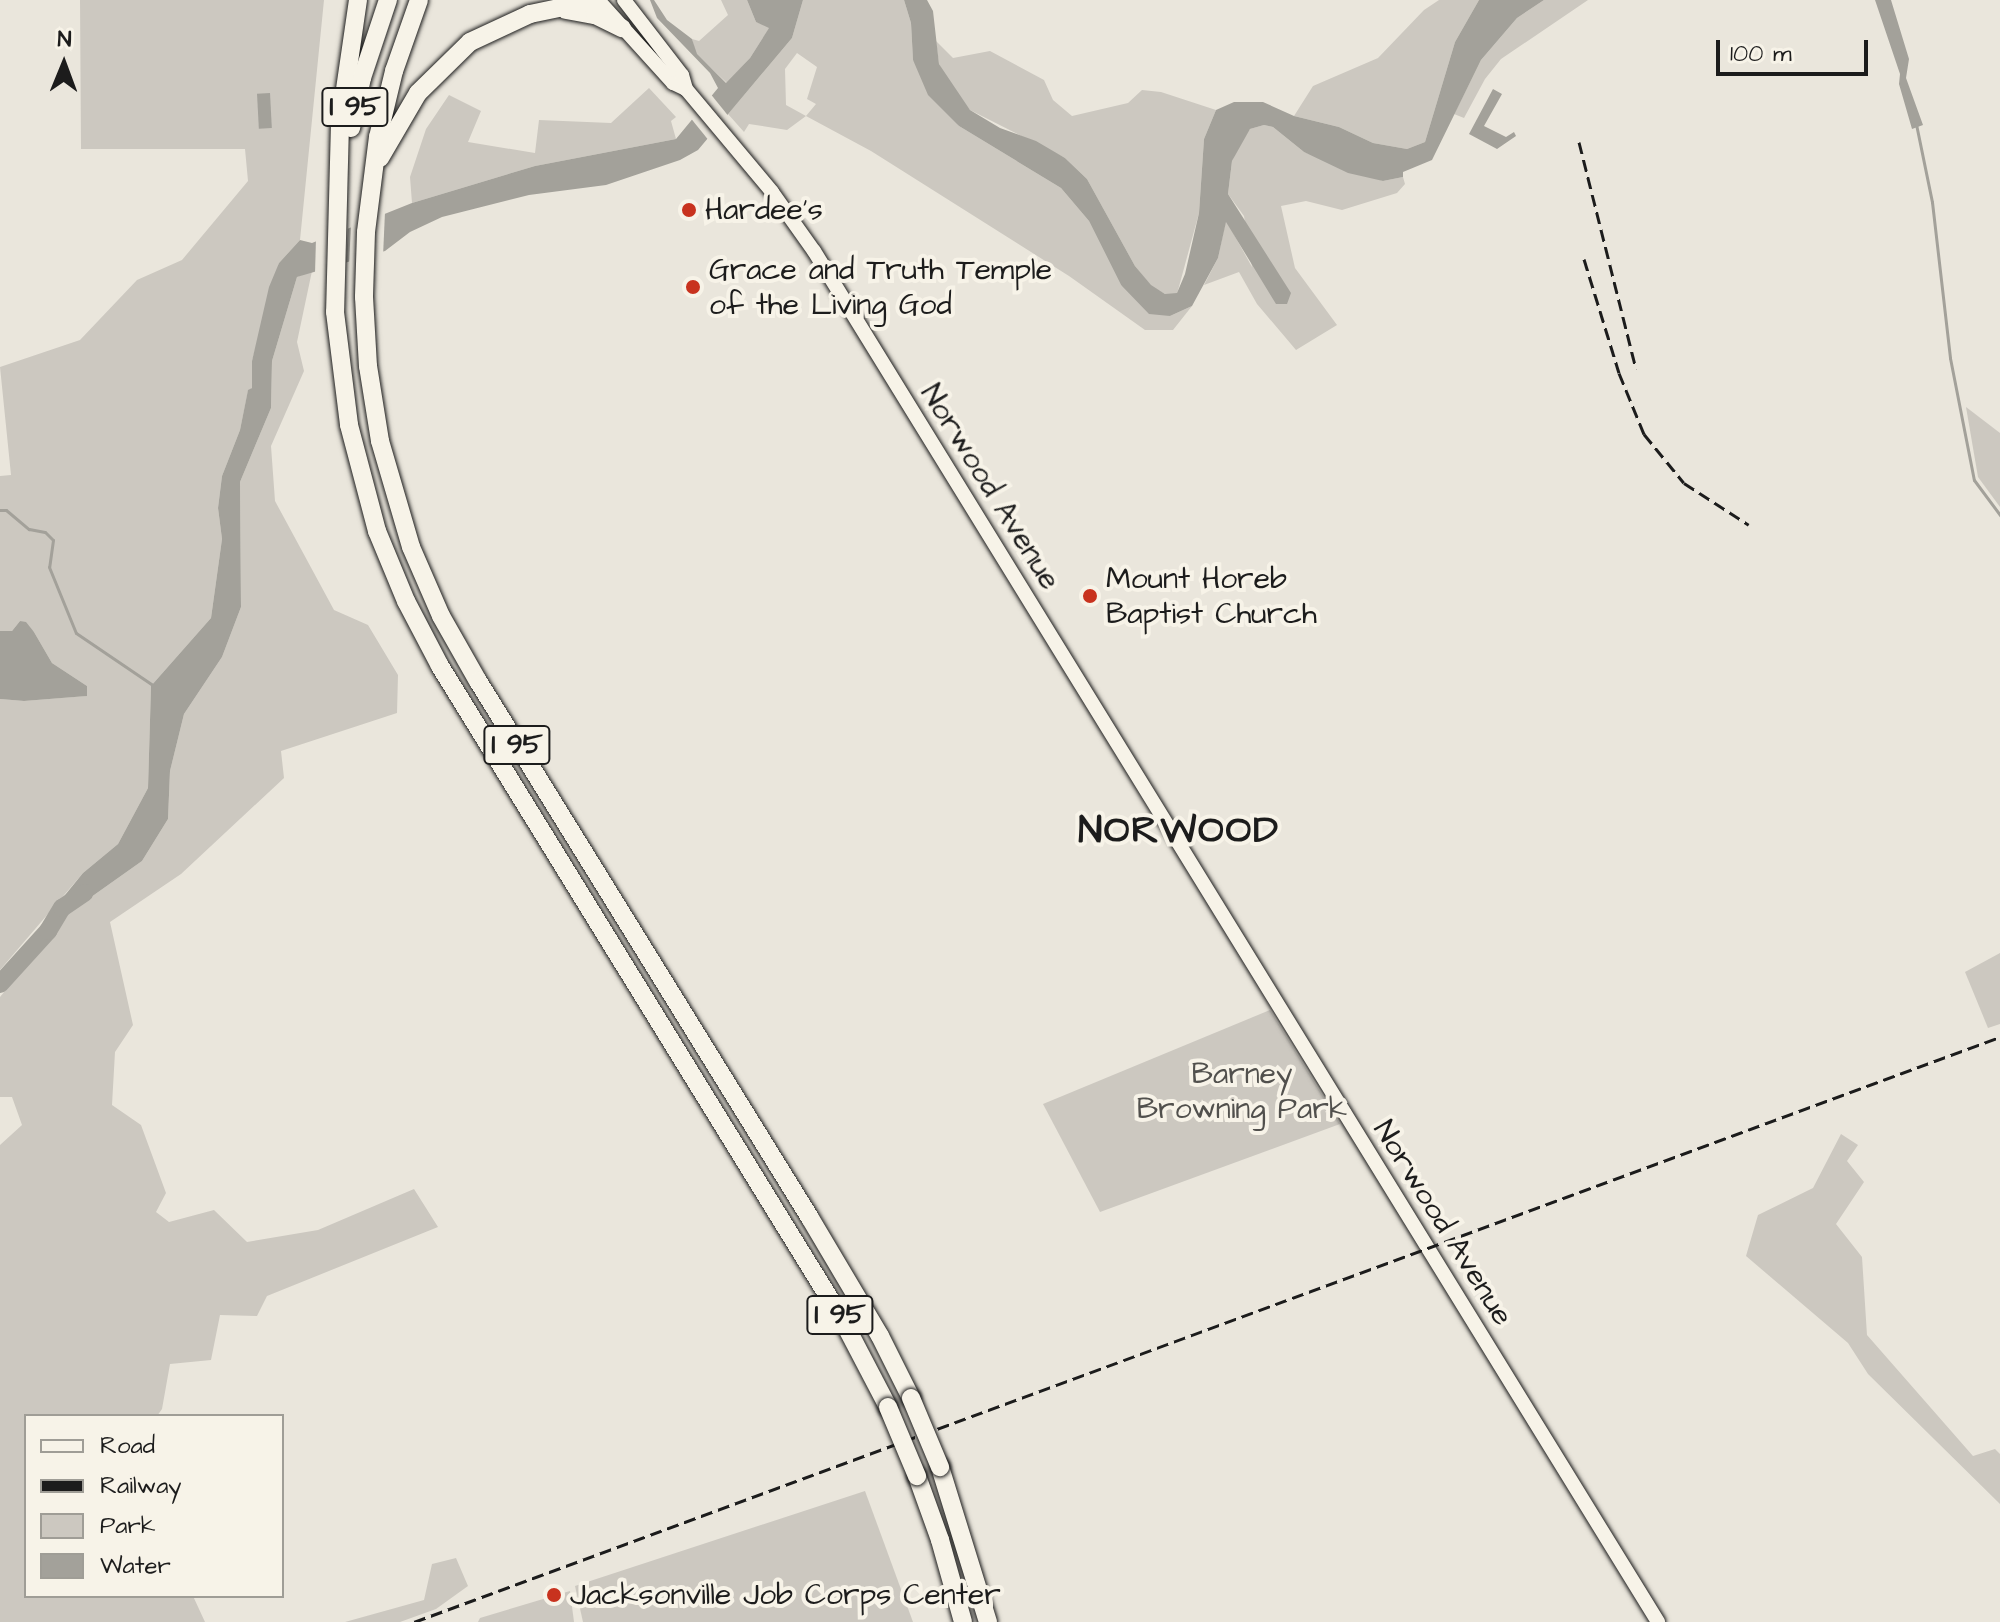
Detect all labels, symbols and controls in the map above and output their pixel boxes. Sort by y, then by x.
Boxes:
north arrow [24,24,104,104]
text: N [57,24,72,55]
scale bar [1720,24,1872,74]
text: 100 m [1730,37,1792,71]
road number: I 95 [321,83,389,131]
place label: Hardee's [705,192,823,228]
marker: Hardee's [680,201,698,219]
place label: Grace and Truth Temple of the Living God [709,252,1052,322]
marker: Grace and Truth Temple of the Living God [684,278,702,296]
street label: Norwood Avenue [912,378,1068,596]
place label: Mount Horeb Baptist Church [1106,561,1317,632]
marker: Mount Horeb Baptist Church [1081,587,1099,605]
road number: I 95 [483,721,551,769]
district label: NORWOOD [1078,809,1280,855]
park label: Barney Browning Park [1137,1056,1347,1126]
street label: Norwood Avenue [1365,1114,1521,1332]
road number: I 95 [806,1291,874,1339]
legend [24,1414,284,1598]
text: Road [100,1429,155,1463]
text: Railway [100,1469,182,1503]
text: Park [100,1509,156,1543]
text: Water [100,1549,171,1583]
place label: Jacksonville Job Corps Center [570,1577,1001,1613]
marker: Jacksonville Job Corps Center [545,1586,563,1604]

